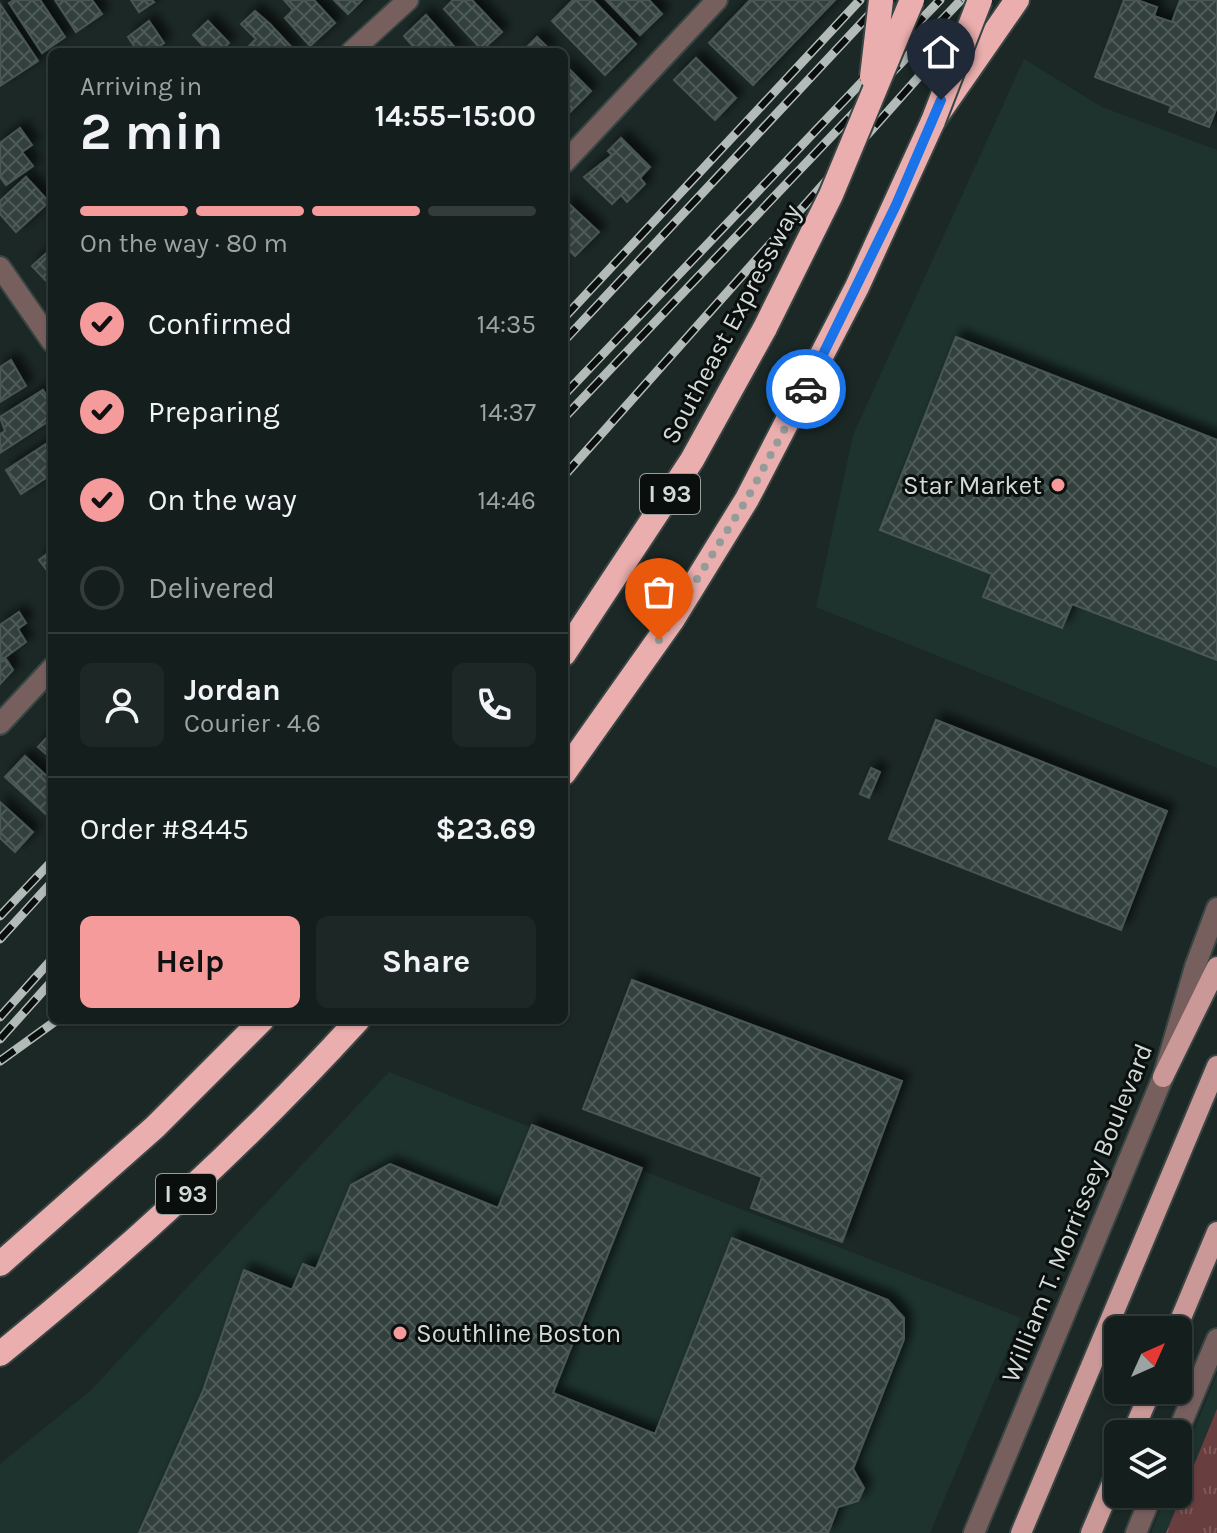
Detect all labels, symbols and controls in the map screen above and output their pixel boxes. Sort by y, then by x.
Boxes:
pin [907,18,975,100]
icon: home [919,30,963,74]
text: Arriving in [80,71,202,102]
text: 14:55–15:00 [375,98,536,134]
text: 2 min [80,101,223,162]
street label: Southeast Expressway [655,199,807,449]
text: On the way · 80 m [80,228,288,259]
icon: check [80,302,124,346]
text: Confirmed [148,306,292,342]
text: 14:35 [477,309,536,340]
courier [766,349,846,429]
icon: car [784,367,828,411]
icon: check [80,390,124,434]
text: Preparing [148,394,280,430]
text: 14:37 [479,397,536,428]
place label: Star Market [903,470,1042,501]
road number: I 93 [640,474,700,514]
marker: Star Market [1049,476,1067,494]
icon: check [80,478,124,522]
text: On the way [148,482,297,518]
text: 14:46 [477,485,536,516]
pin [625,558,693,640]
text: Delivered [148,570,275,606]
icon: bag [637,570,681,614]
button: person [80,663,164,747]
button: phone [452,663,536,747]
text: Jordan [184,672,281,708]
text: Courier · 4.6 [184,708,321,739]
text: Order #8445 [80,811,249,847]
text: $23.69 [436,811,536,847]
button: Help [80,916,300,1008]
button: Share [316,916,536,1008]
street label: William T. Morrissey Boulevard [995,1039,1159,1387]
road number: I 93 [156,1174,216,1214]
north arrow [1104,1316,1192,1404]
map controls [1104,1316,1192,1508]
place label: Southline Boston [416,1318,621,1349]
marker: Southline Boston [391,1324,409,1342]
button: layers [1104,1420,1192,1508]

